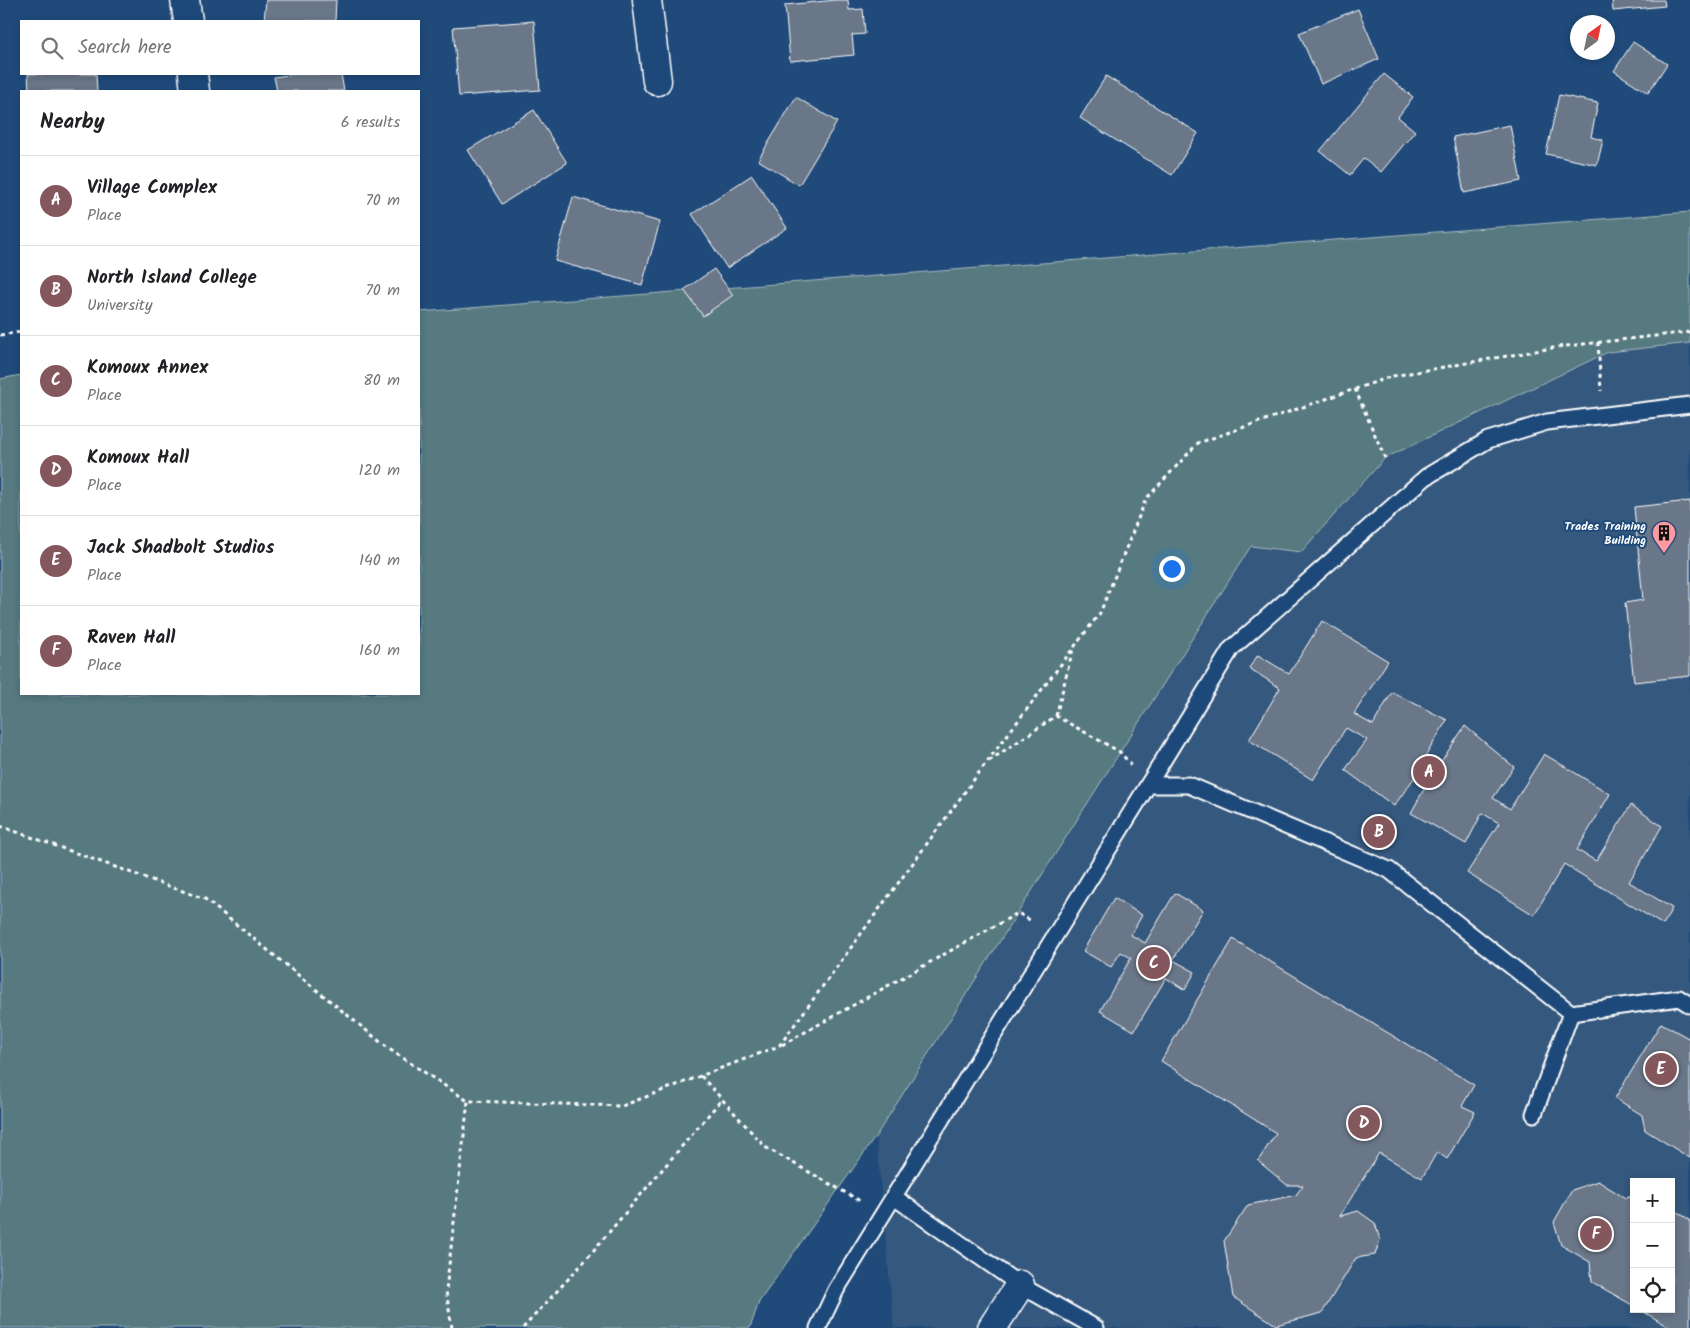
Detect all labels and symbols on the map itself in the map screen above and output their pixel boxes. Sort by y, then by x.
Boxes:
north arrow [1570,15,1615,60]
place label: Trades Training Building [1564,517,1646,550]
building icon: Trades Training Building [1651,520,1677,554]
your location [1159,556,1185,582]
pin: A [1413,753,1445,791]
pin: B [1363,813,1395,851]
pin: C [1138,944,1170,982]
pin: E [1645,1050,1677,1088]
pin: D [1348,1104,1380,1142]
pin: F [1580,1215,1612,1253]

